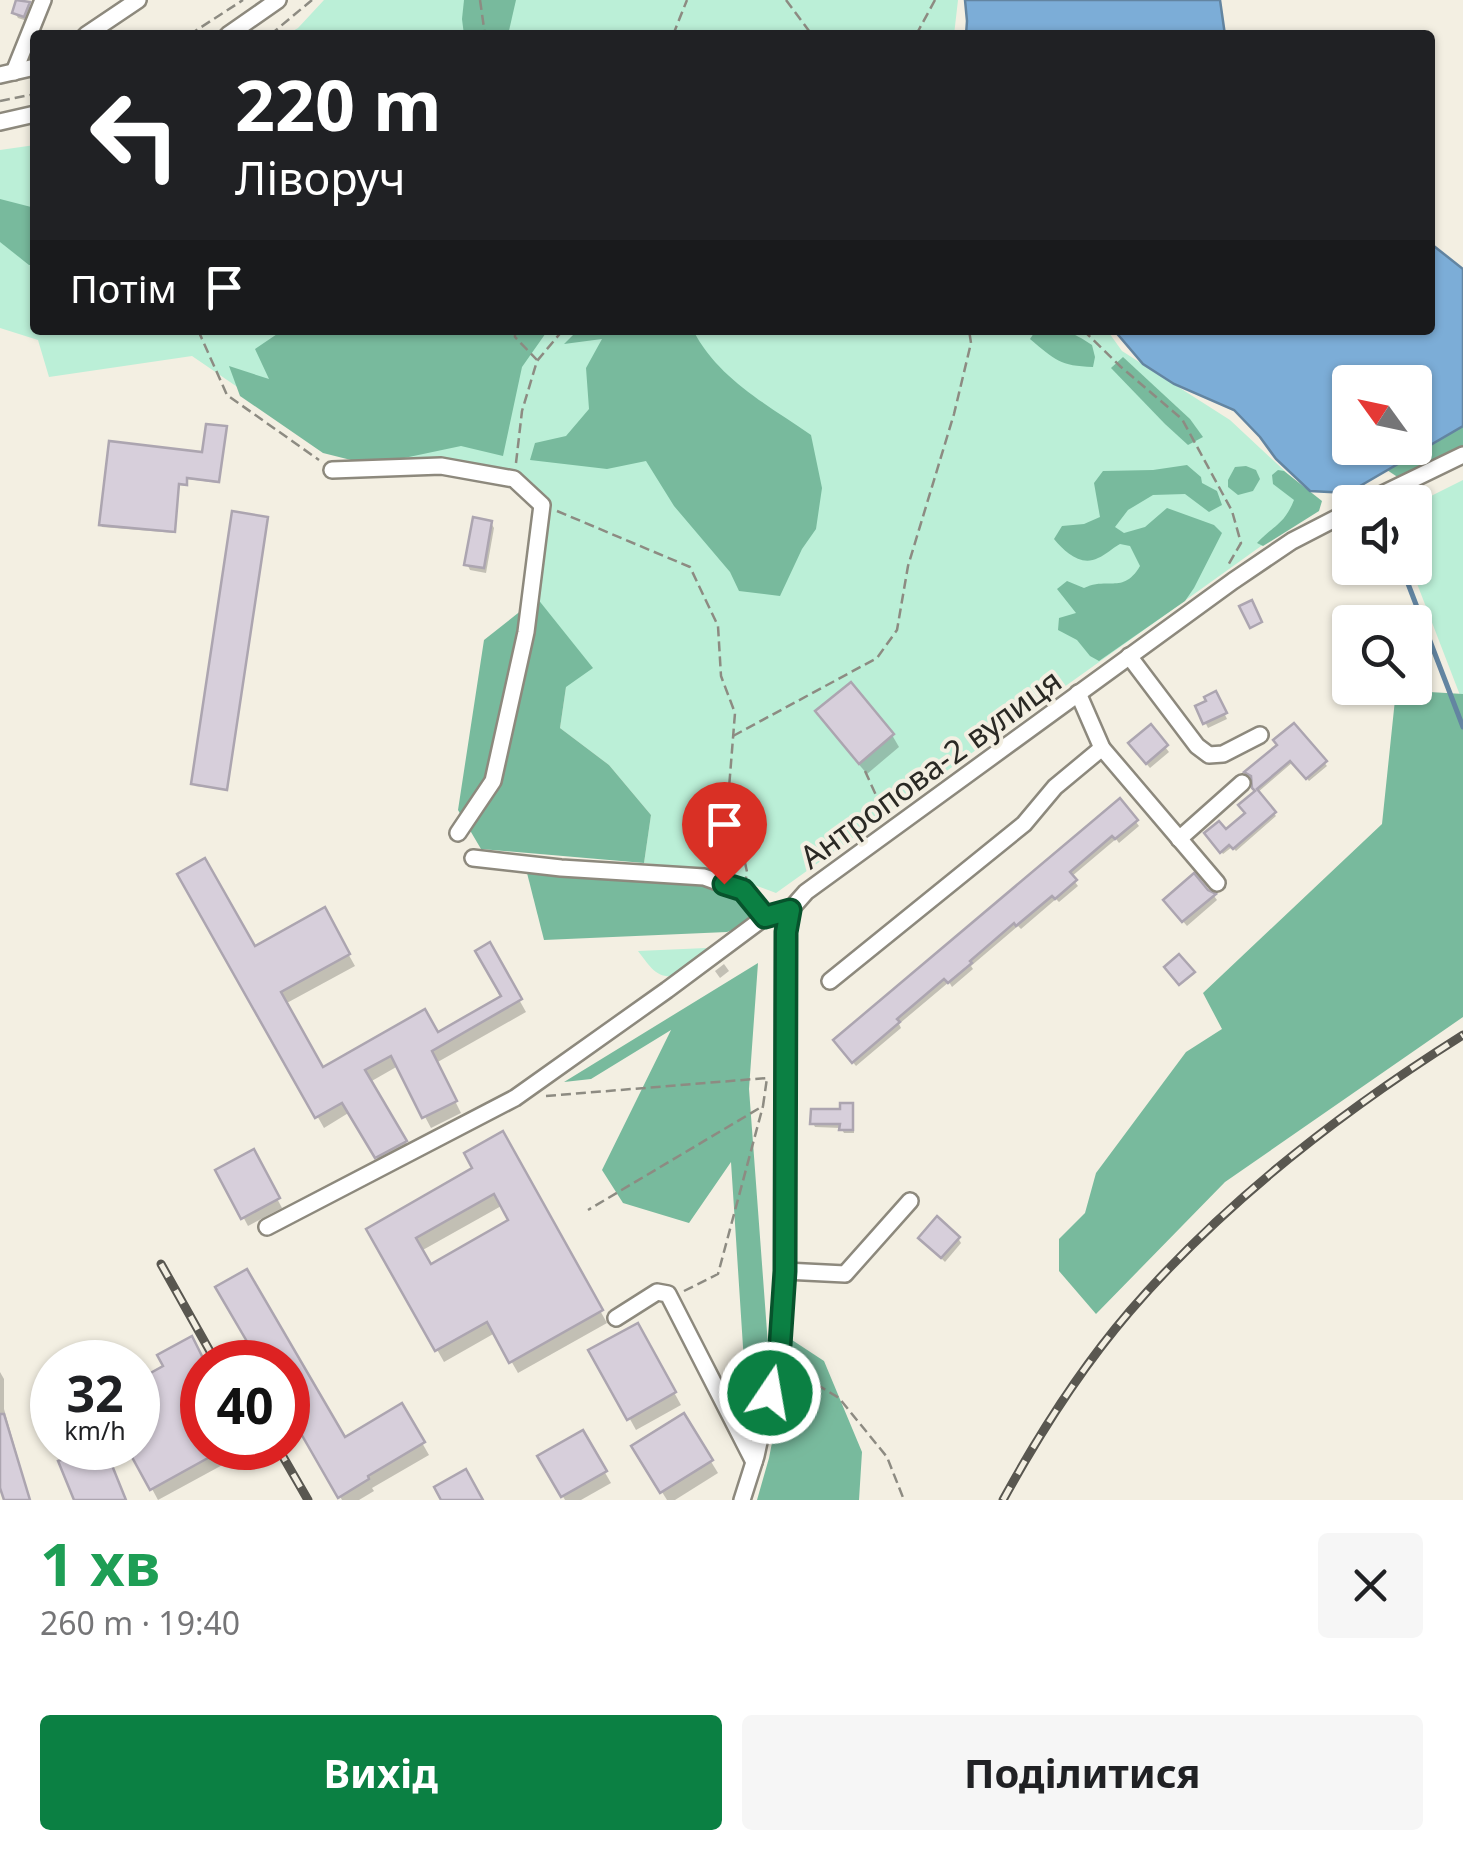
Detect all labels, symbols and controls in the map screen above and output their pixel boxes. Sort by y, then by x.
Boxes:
text: 220 m [235,56,442,152]
icon: left [70,70,200,200]
text: Ліворуч [235,147,406,208]
icon: arrive [197,260,252,315]
text: Потім [70,262,177,314]
north arrow [1332,365,1432,465]
map controls [1332,365,1432,705]
button: sound [1332,485,1432,585]
button: search [1332,605,1432,705]
street label: Антропова-2 вулиця [790,658,1070,878]
pin [682,782,767,885]
icon: arrive [697,797,752,852]
speed limit sign: 40 [180,1340,310,1470]
position arrow [718,1341,822,1445]
text: 32 [66,1359,124,1427]
text: km/h [64,1413,126,1447]
text: 1 хв [40,1522,160,1604]
button: close [1318,1533,1423,1638]
text: 260 m · 19:40 [40,1601,240,1644]
button: Вихід [40,1715,722,1830]
button: Поділитися [742,1715,1423,1830]

